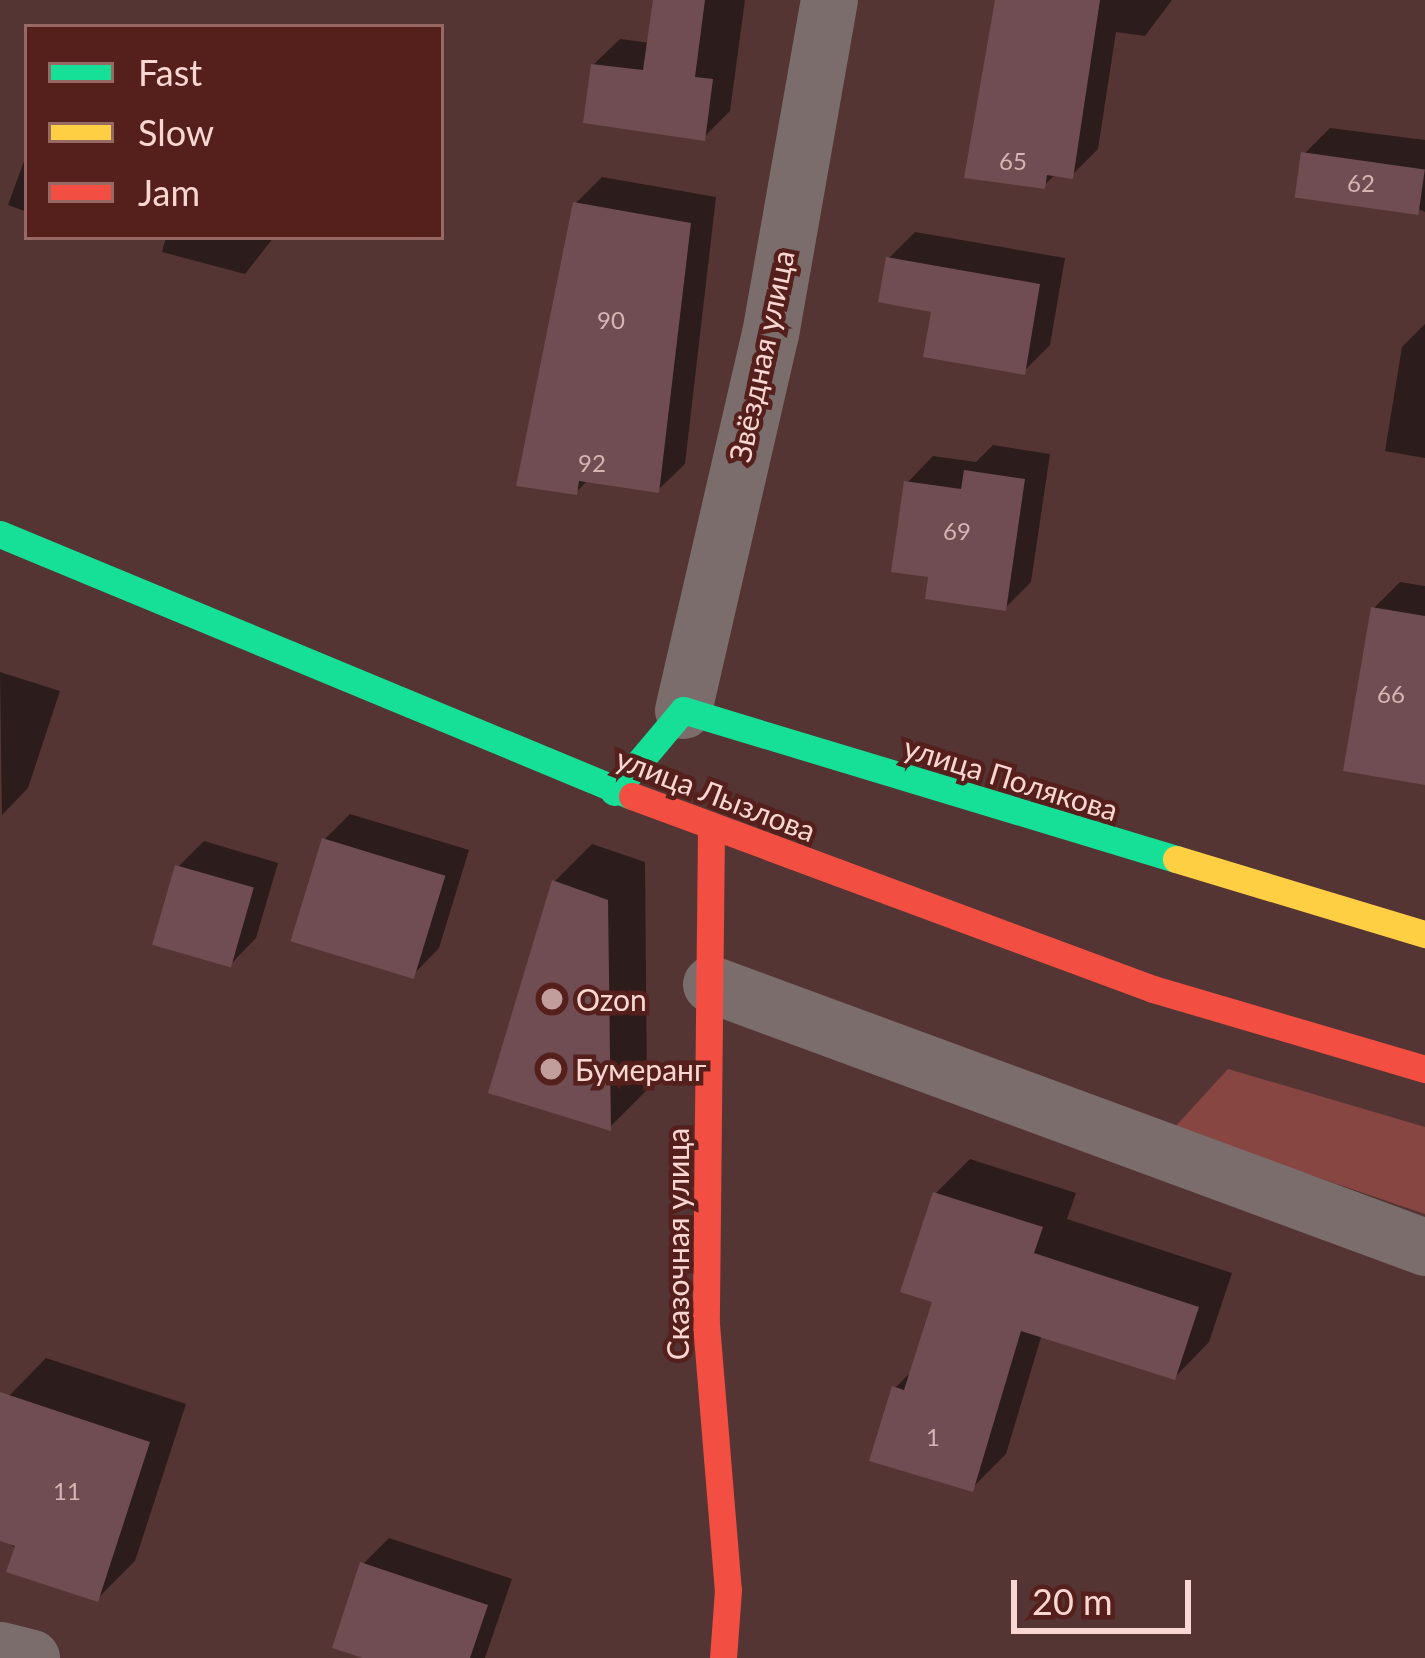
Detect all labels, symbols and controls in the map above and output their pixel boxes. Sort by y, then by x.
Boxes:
legend [24,24,444,240]
text: Fast [138,50,202,94]
text: Slow [138,110,214,154]
house number: 65 [999,147,1027,175]
house number: 62 [1347,169,1375,197]
text: Jam [138,170,200,214]
street label: Звёздная улица [721,247,801,465]
house number: 90 [597,306,625,334]
house number: 92 [578,449,606,477]
house number: 69 [943,517,971,545]
house number: 66 [1377,680,1405,708]
street label: улица Полякова [900,728,1122,828]
street label: улица Лызлова [611,739,821,849]
place label: Ozon [576,981,647,1017]
marker: Ozon [539,986,565,1012]
place label: Бумеранг [575,1051,706,1087]
marker: Бумеранг [538,1056,564,1082]
street label: Сказочная улица [659,1128,695,1360]
house number: 1 [926,1423,940,1451]
house number: 11 [53,1477,81,1505]
scale bar [1017,1556,1197,1630]
text: 20 m [1032,1579,1113,1623]

